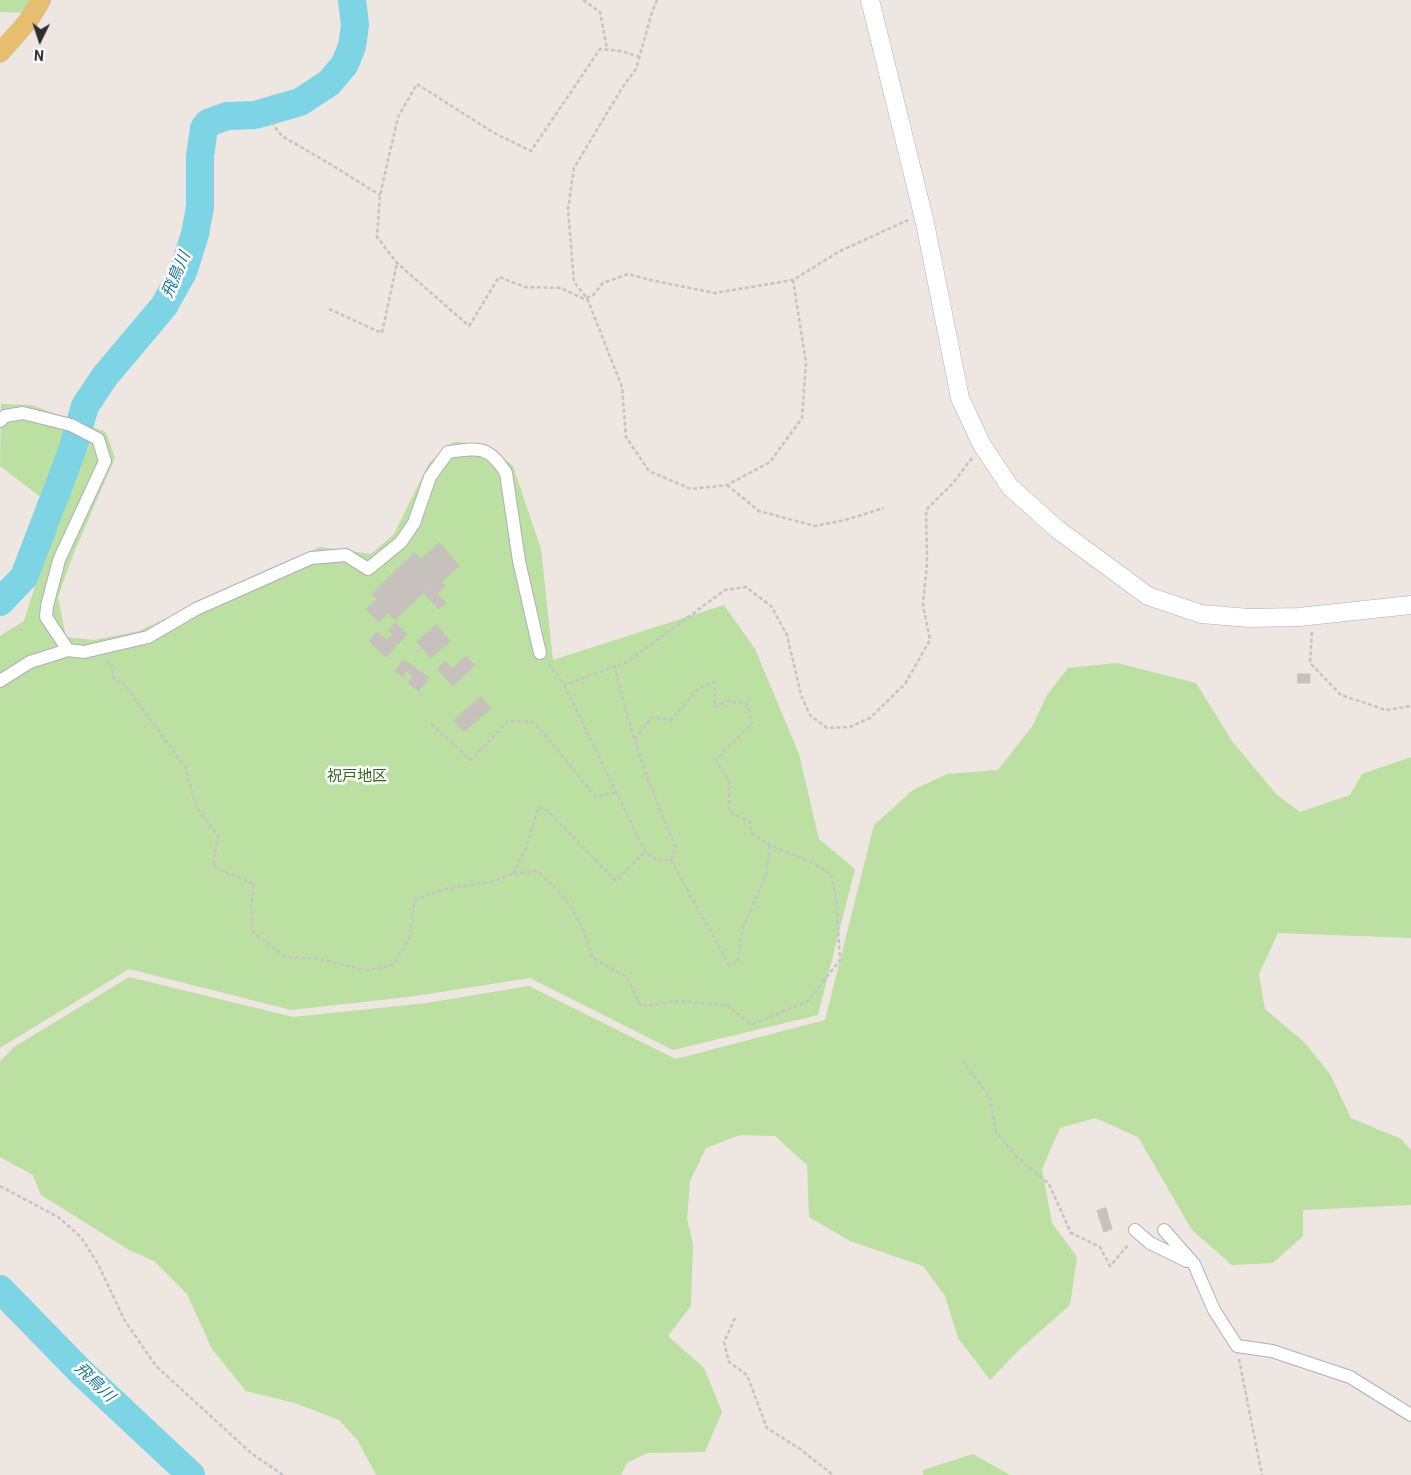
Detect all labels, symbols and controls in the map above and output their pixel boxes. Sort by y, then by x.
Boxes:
north arrow [15,15,65,65]
text: N [33,47,44,63]
water label: 飛鳥川 [159,249,195,301]
park label: 祝戸地区 [327,768,387,786]
water label: 飛鳥川 [70,1359,118,1407]

